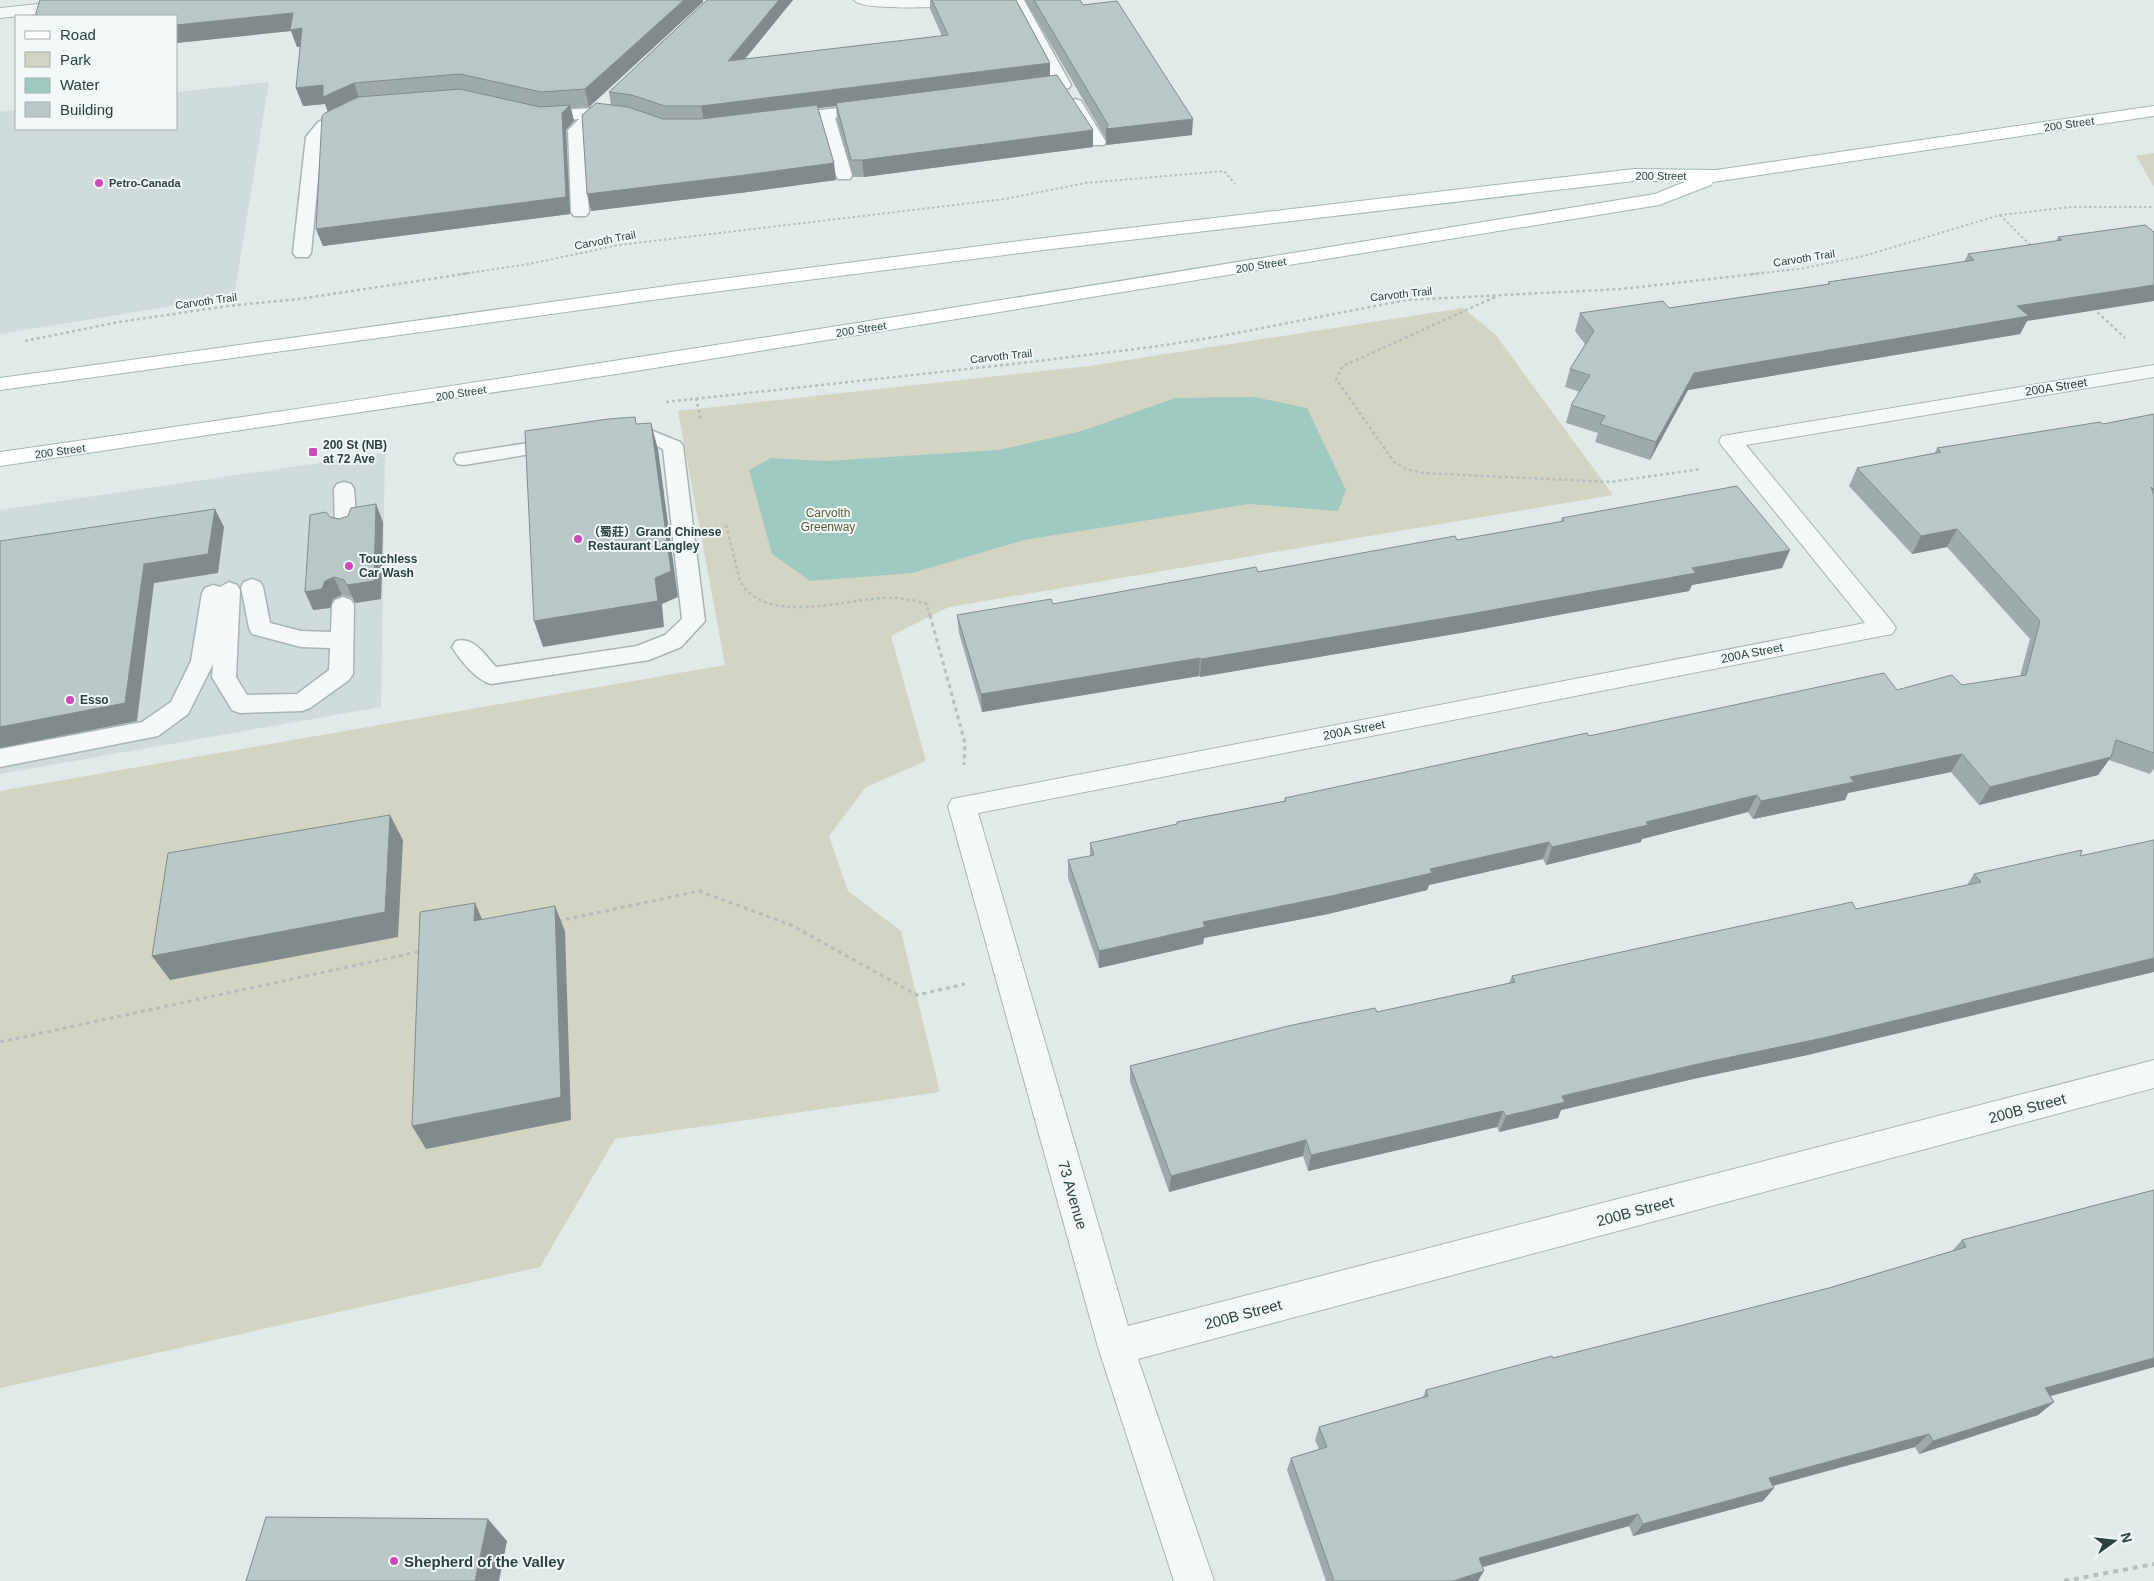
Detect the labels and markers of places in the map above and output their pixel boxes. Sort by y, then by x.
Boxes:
marker: Petro-Canada [93,177,105,189]
place label: Petro-Canada [109,177,181,189]
place label: 200 St (NB) at 72 Ave [323,438,387,466]
marker: 200 St (NB) at 72 Ave [307,446,319,458]
place label: （蜀莊）Grand Chinese Restaurant Langley [588,525,722,553]
marker: （蜀莊）Grand Chinese Restaurant Langley [572,533,584,545]
place label: Touchless Car Wash [359,552,418,580]
marker: Touchless Car Wash [343,560,355,572]
place label: Esso [80,693,109,707]
marker: Esso [64,694,76,706]
place label: Shepherd of the Valley [404,1553,566,1570]
marker: Shepherd of the Valley [388,1555,400,1567]

